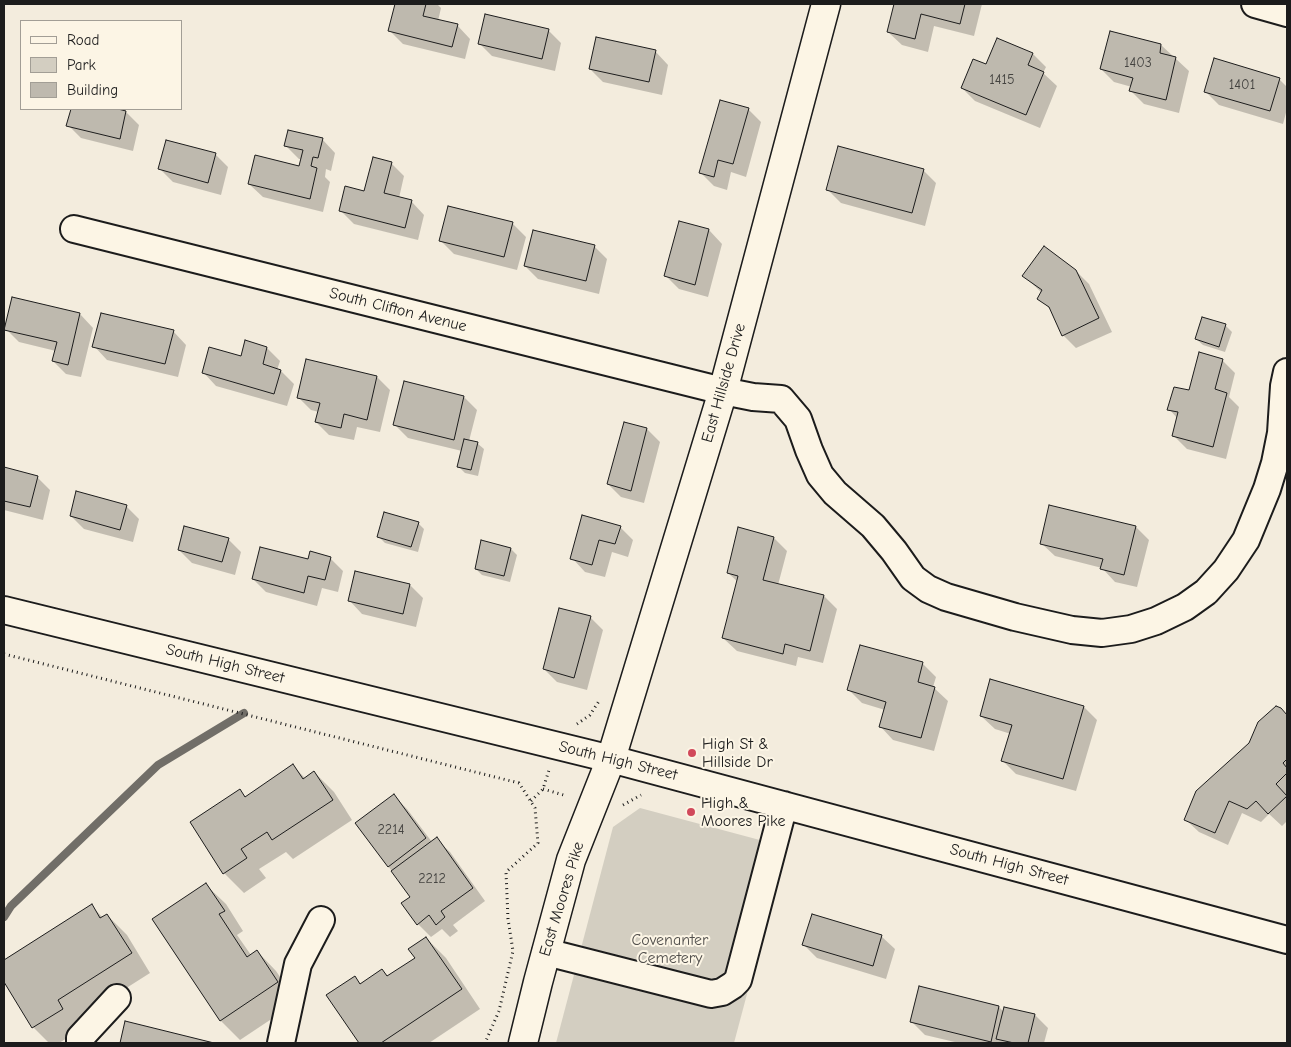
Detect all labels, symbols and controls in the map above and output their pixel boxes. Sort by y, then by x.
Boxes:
legend [20,20,182,110]
text: Road [67,31,99,49]
house number: 1403 [1124,55,1152,71]
text: Park [67,56,96,74]
house number: 1415 [989,72,1015,88]
house number: 1401 [1229,77,1255,93]
text: Building [67,81,118,99]
street label: South Clifton Avenue [327,284,469,336]
street label: East Hillside Drive [698,321,750,445]
street label: South High Street [164,640,286,688]
place label: High St & Hillside Dr [702,734,773,772]
street label: South High Street [557,737,679,785]
marker: High St & Hillside Dr [686,747,698,759]
place label: High & Moores Pike [701,793,785,831]
marker: High & Moores Pike [685,806,697,818]
house number: 2214 [378,822,404,838]
street label: East Moores Pike [535,839,589,959]
street label: South High Street [948,840,1070,890]
house number: 2212 [418,871,446,887]
park label: Covenanter Cemetery [632,930,708,968]

